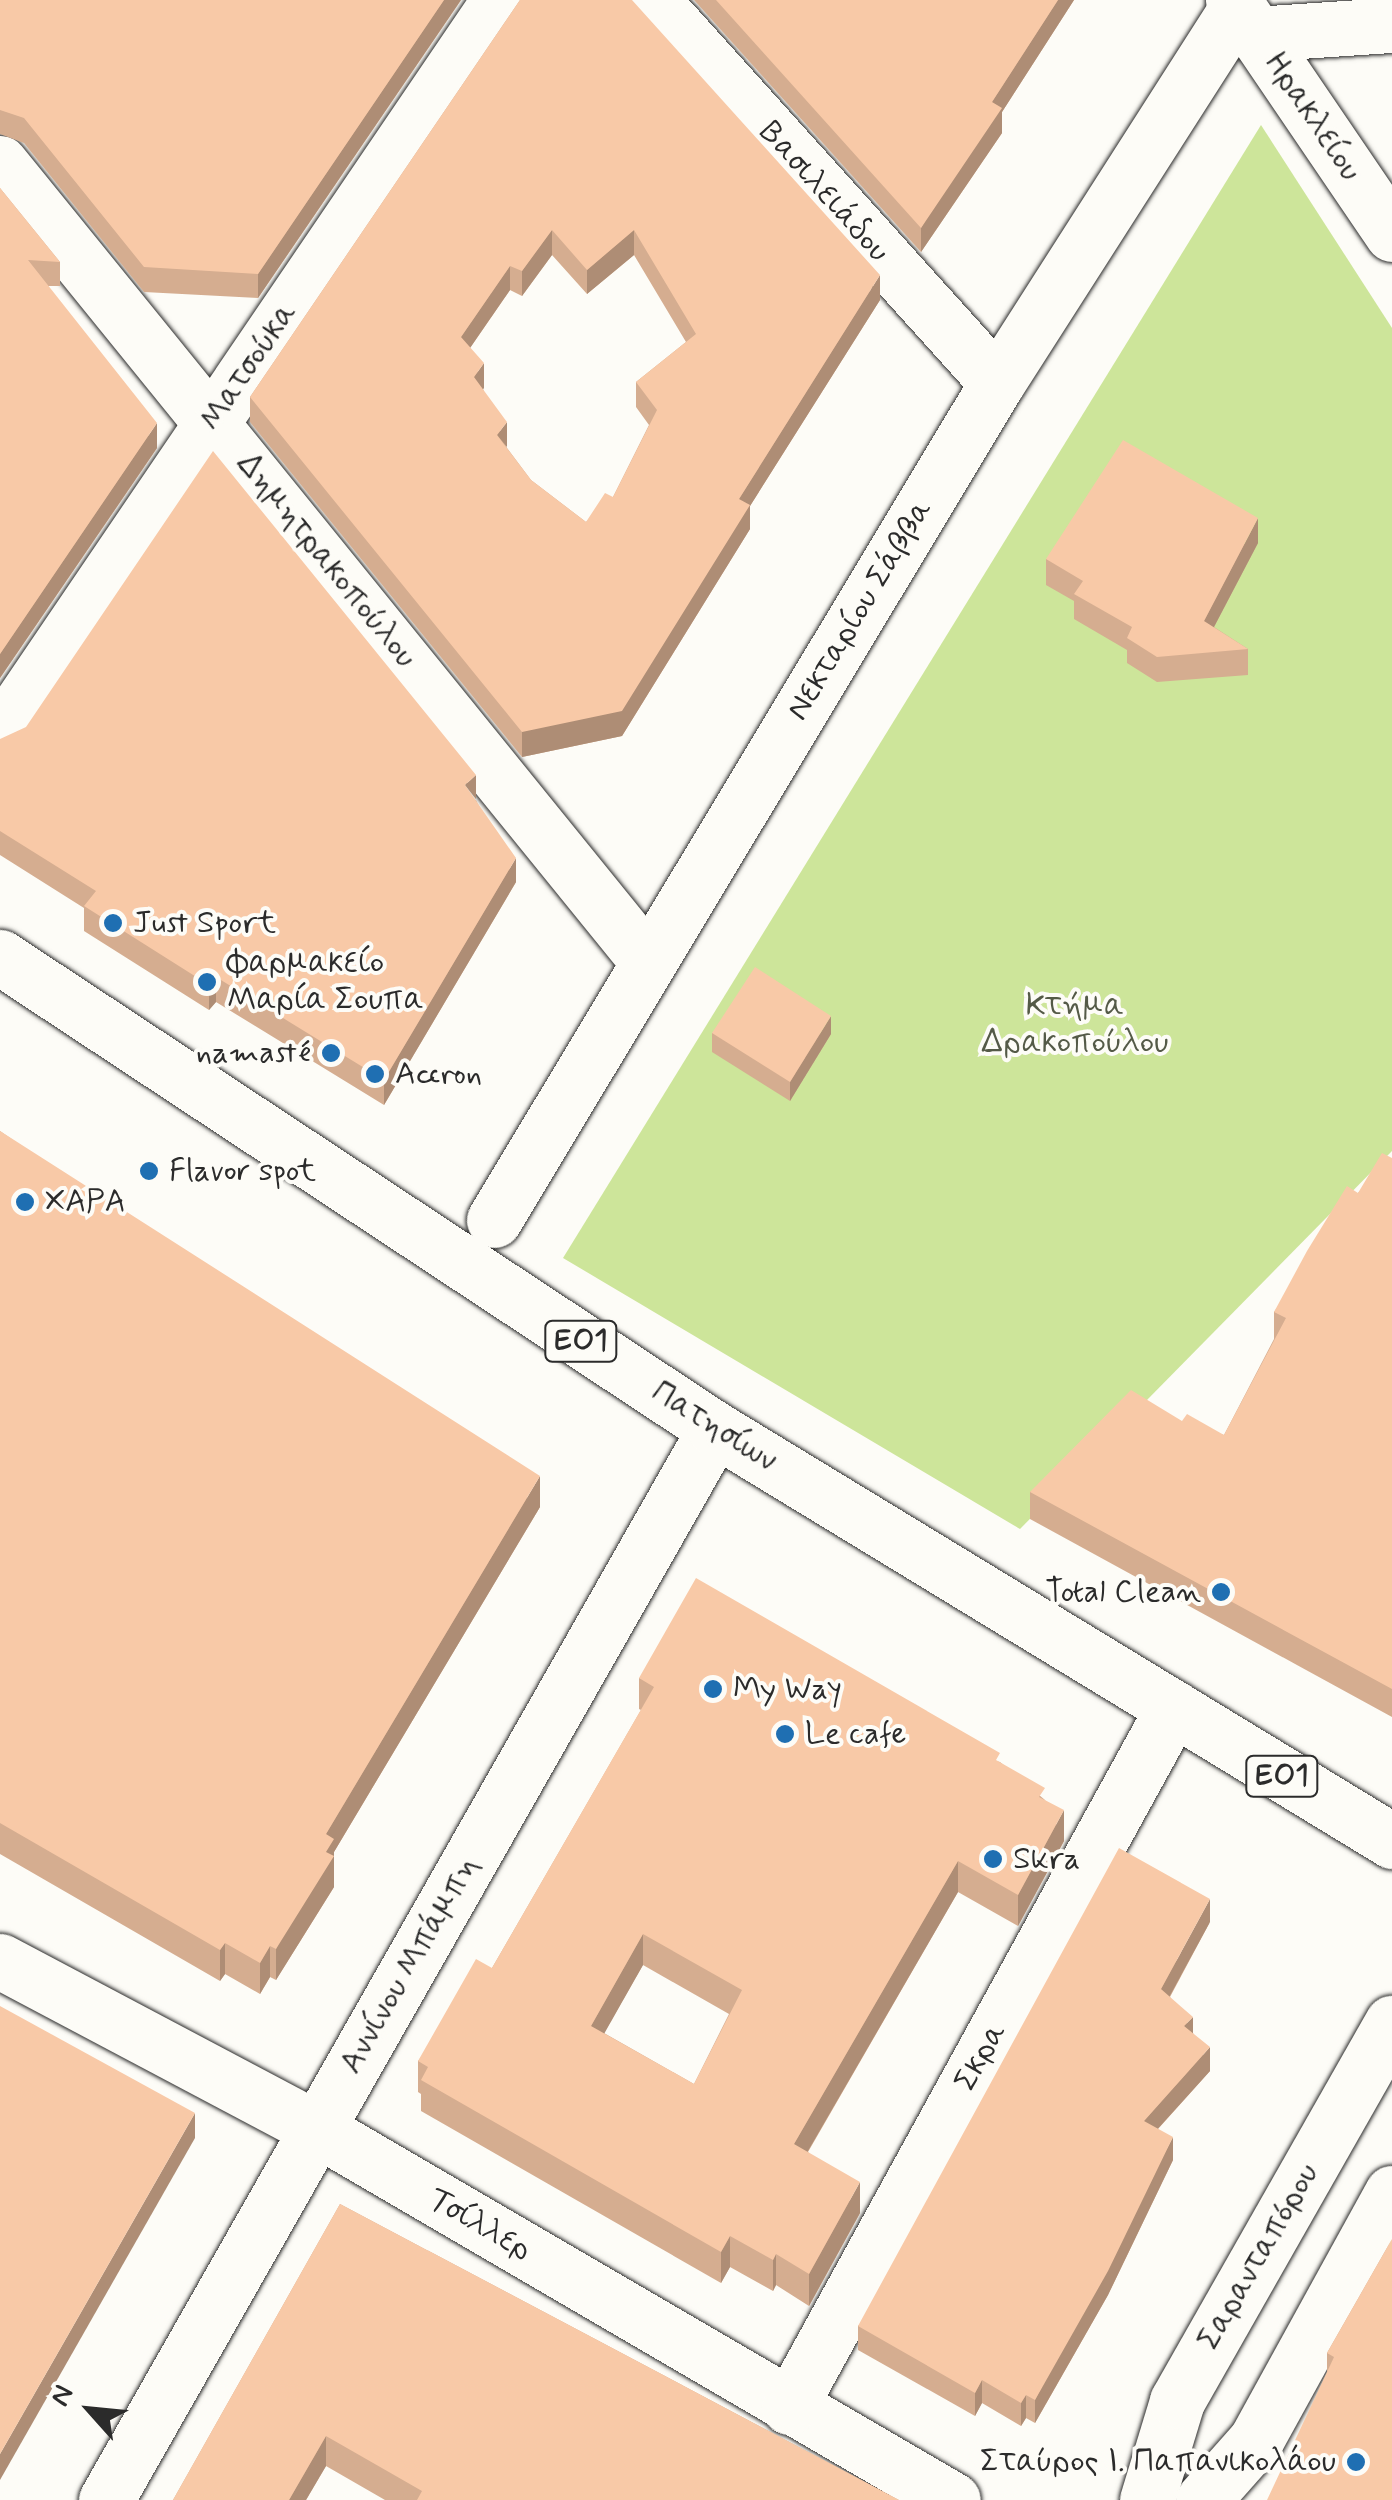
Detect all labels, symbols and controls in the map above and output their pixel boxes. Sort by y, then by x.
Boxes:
street label: Ηρακλείου [1255,45,1369,189]
street label: Βασιλειάδου [751,114,897,270]
street label: Ματσούκα [192,296,306,438]
street label: Δημητρακοπούλου [228,446,424,676]
street label: Νεκταρίου Σάββα [779,493,941,727]
place label: Just Sport [133,904,276,942]
marker: Just Sport [102,912,124,934]
place label: Φαρμακείο Μαρία Σουπα [227,945,424,1020]
marker: Φαρμακείο Μαρία Σουπα [196,971,218,993]
park label: Κτήμα Δρακοπούλου [982,988,1168,1063]
place label: namasté [196,1034,311,1072]
marker: namasté [320,1042,342,1064]
place label: Accron [395,1055,482,1093]
marker: Accron [364,1063,386,1085]
place label: Flavor spot [169,1152,313,1190]
marker: Flavor spot [138,1160,160,1182]
place label: ΧΑΡΑ [45,1183,126,1221]
marker: ΧΑΡΑ [14,1191,36,1213]
road number: ΕΟ1 [544,1316,618,1366]
street label: Πατησίων [644,1373,784,1481]
place label: Total Clean [1045,1573,1201,1611]
marker: Total Clean [1210,1581,1232,1603]
place label: My Way [733,1670,847,1708]
marker: My Way [702,1678,724,1700]
place label: Le cafe [805,1715,907,1753]
marker: Le cafe [774,1723,796,1745]
road number: ΕΟ1 [1244,1751,1320,1801]
place label: Skra [1013,1840,1080,1878]
marker: Skra [982,1848,1004,1870]
street label: Αννίνου Μπάμπη [332,1849,488,2081]
street label: Σκρα [947,2016,1015,2098]
street label: Σαρανταπόρου [1190,2157,1328,2357]
street label: Τσίλλερ [422,2180,538,2270]
north arrow [40,2360,140,2460]
text: N [42,2379,84,2413]
place label: Σταύρος Ι. Παπανικολάου [980,2443,1336,2481]
marker: Σταύρος Ι. Παπανικολάου [1345,2451,1367,2473]

